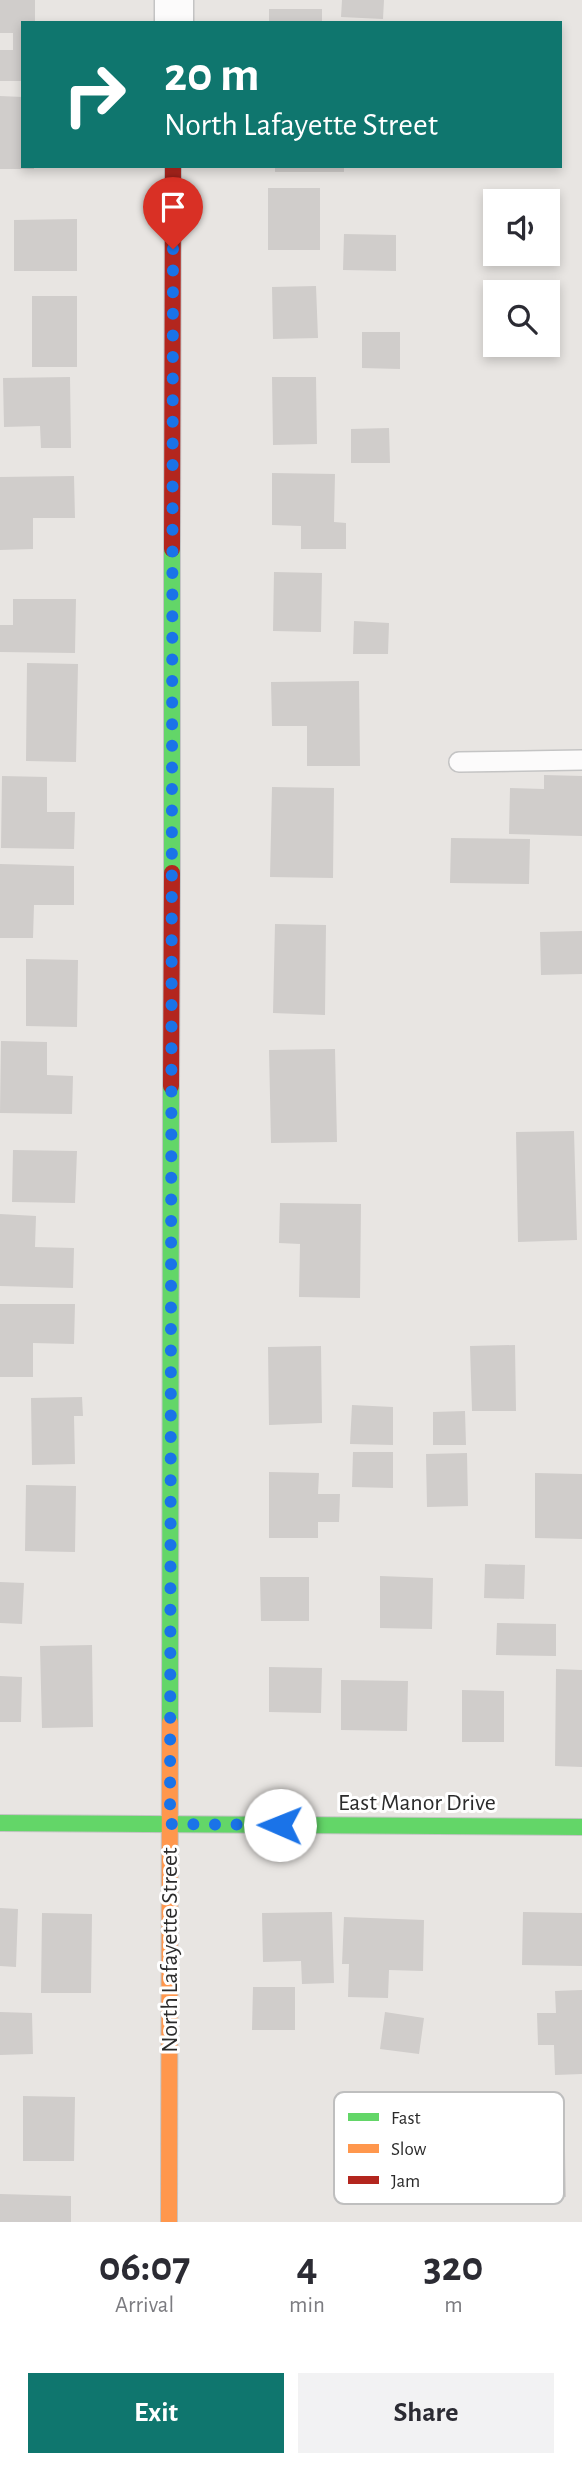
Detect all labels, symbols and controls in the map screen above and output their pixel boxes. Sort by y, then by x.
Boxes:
icon: right [49,49,140,140]
text: 20 m [164,51,260,100]
text: North Lafayette Street [164,109,438,141]
pin [143,177,203,249]
icon: arrive [154,188,192,226]
map controls [483,189,560,357]
button: sound [483,189,560,266]
button: search [483,280,560,357]
position arrow [243,1788,317,1862]
street label: East Manor Drive [338,1791,496,1815]
street label: North Lafayette Street [158,1847,182,2053]
legend [334,2092,564,2204]
text: Fast [391,2109,421,2128]
text: Slow [391,2140,427,2159]
text: Jam [391,2172,420,2191]
text: 06:07 [99,2246,190,2288]
text: 4 [296,2246,318,2288]
text: 320 [424,2246,483,2288]
text: Arrival [115,2294,174,2317]
text: min [289,2294,325,2317]
text: m [444,2294,463,2317]
button: Exit [28,2373,284,2453]
button: Share [298,2373,554,2453]

